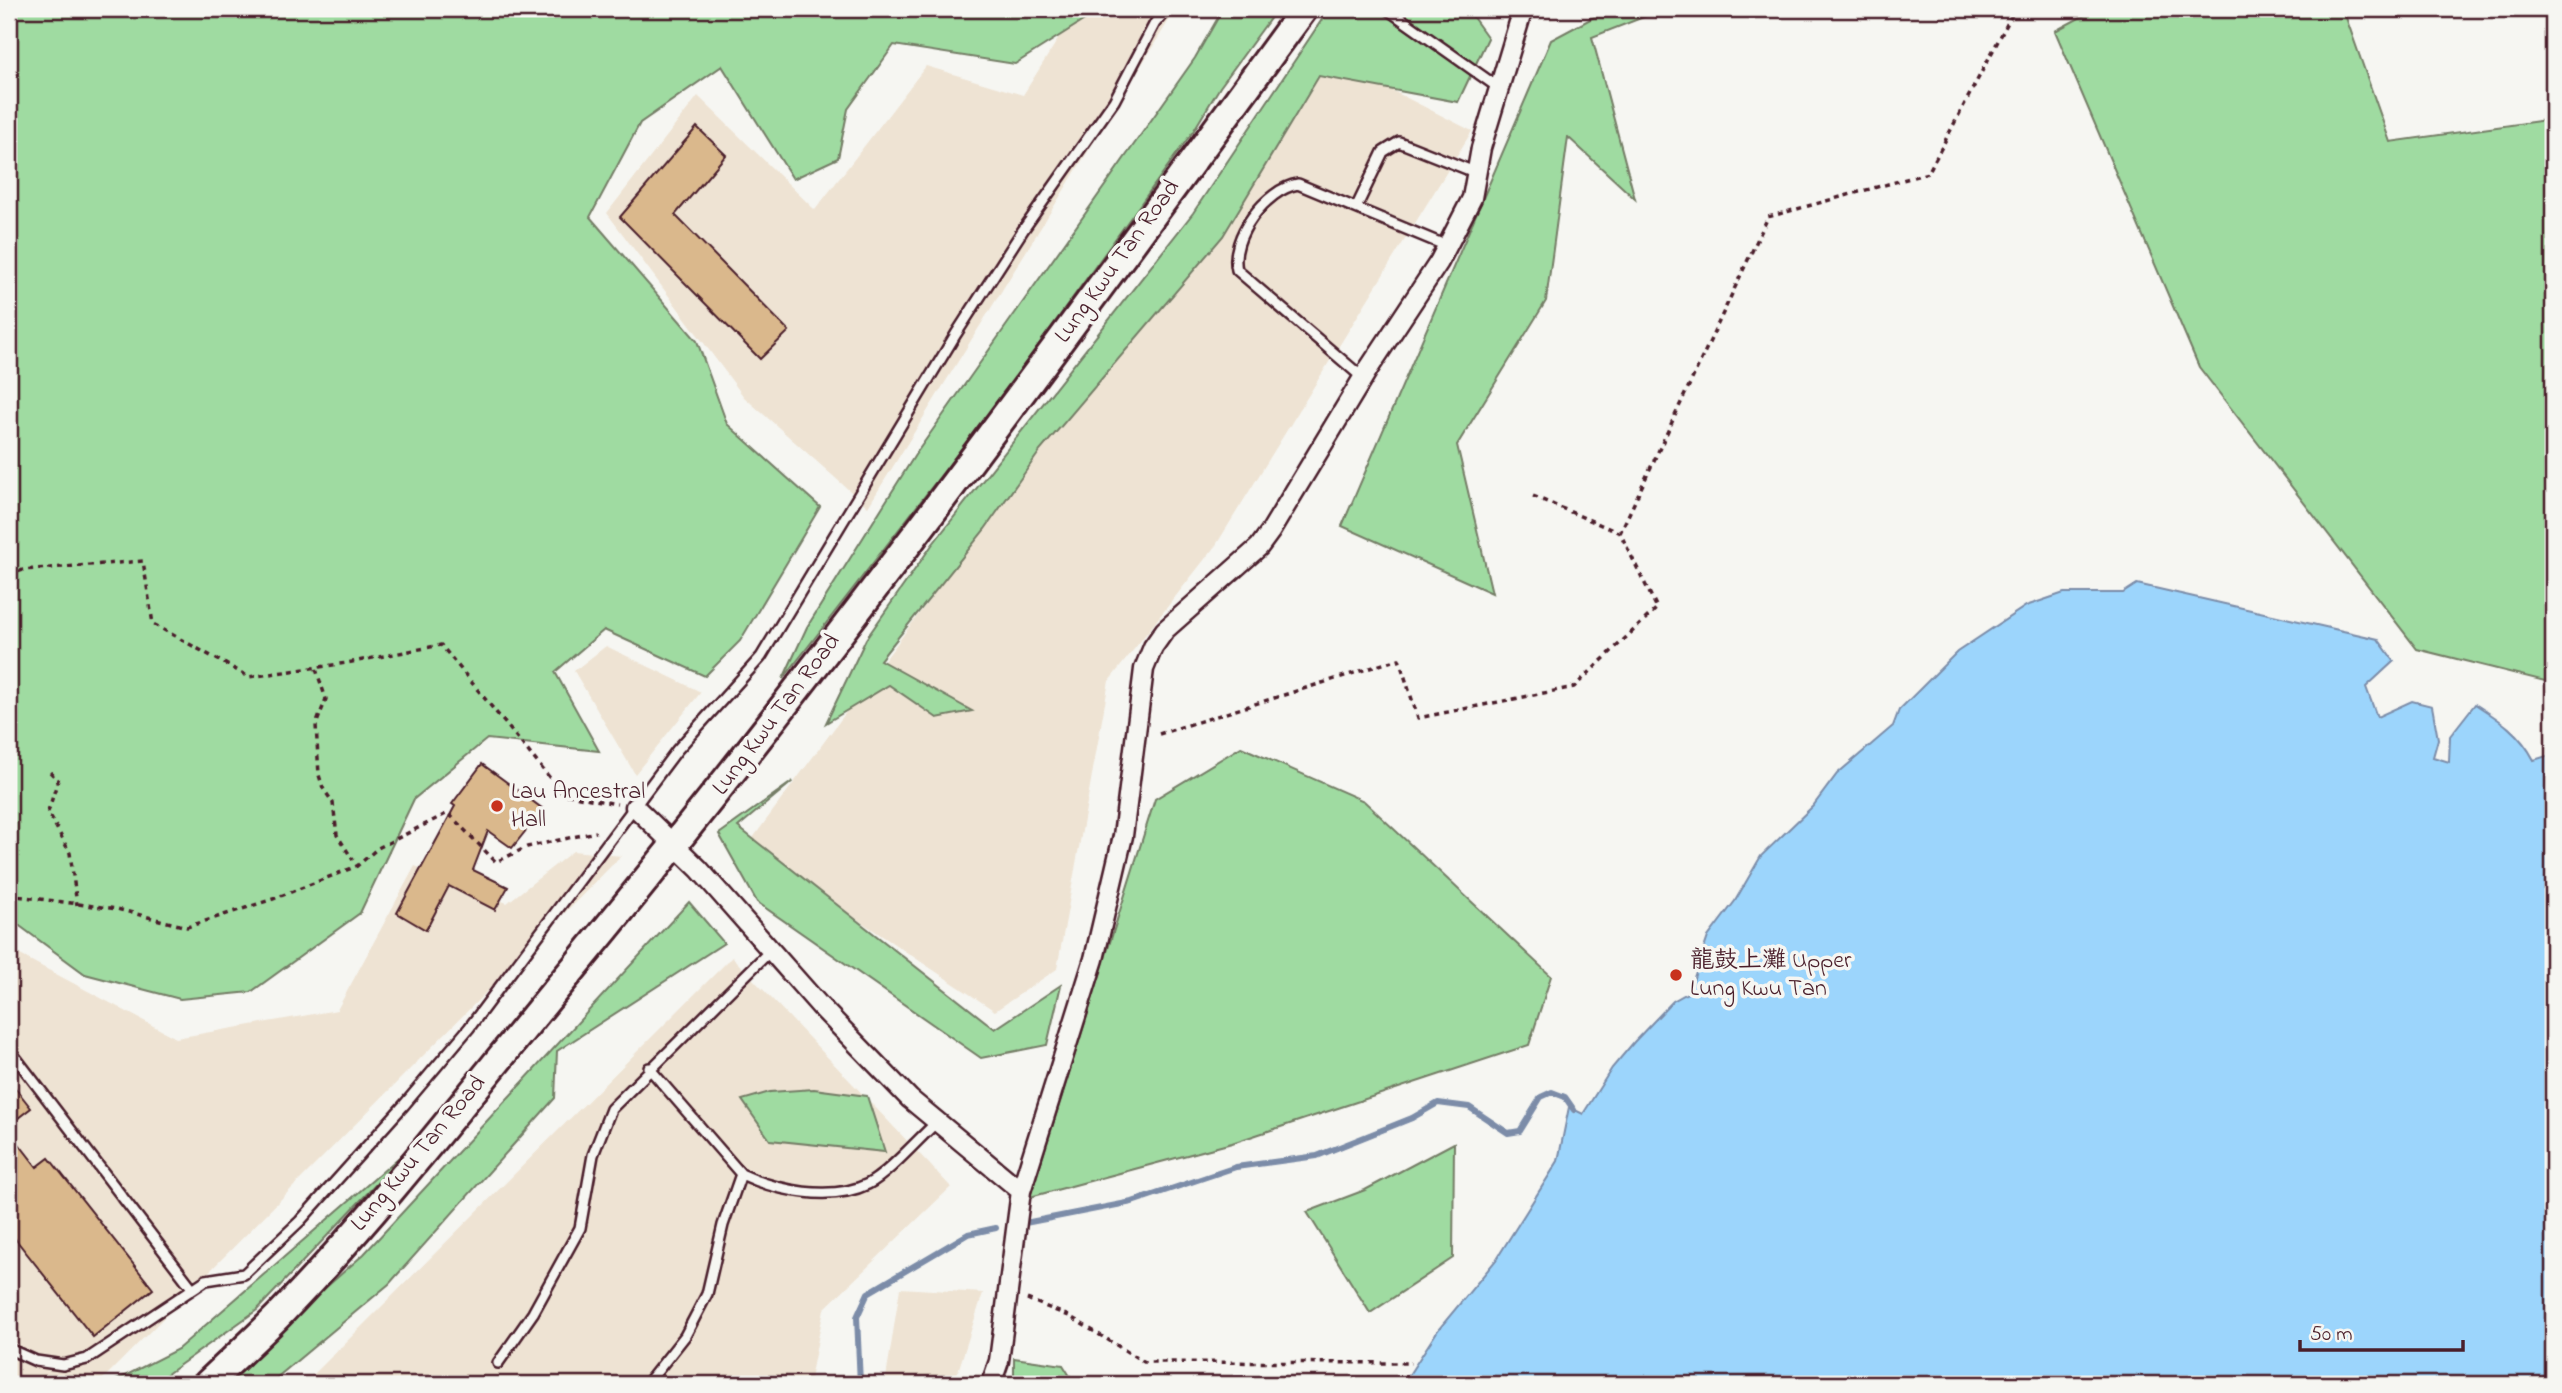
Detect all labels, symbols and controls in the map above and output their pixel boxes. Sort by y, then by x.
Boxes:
street label: Lung Kwu Tan Road [1047,172,1190,351]
street label: Lung Kwu Tan Road [704,626,850,803]
place label: Lau Ancestral Hall [511,775,645,838]
marker: Lau Ancestral Hall [489,798,505,814]
place label: 龍鼓上灘 Upper Lung Kwu Tan [1690,944,1852,1007]
marker: 龍鼓上灘 Upper Lung Kwu Tan [1668,967,1684,983]
street label: Lung Kwu Tan Road [343,1068,495,1240]
scale bar [2300,1309,2462,1353]
text: 50 m [2310,1320,2353,1350]

